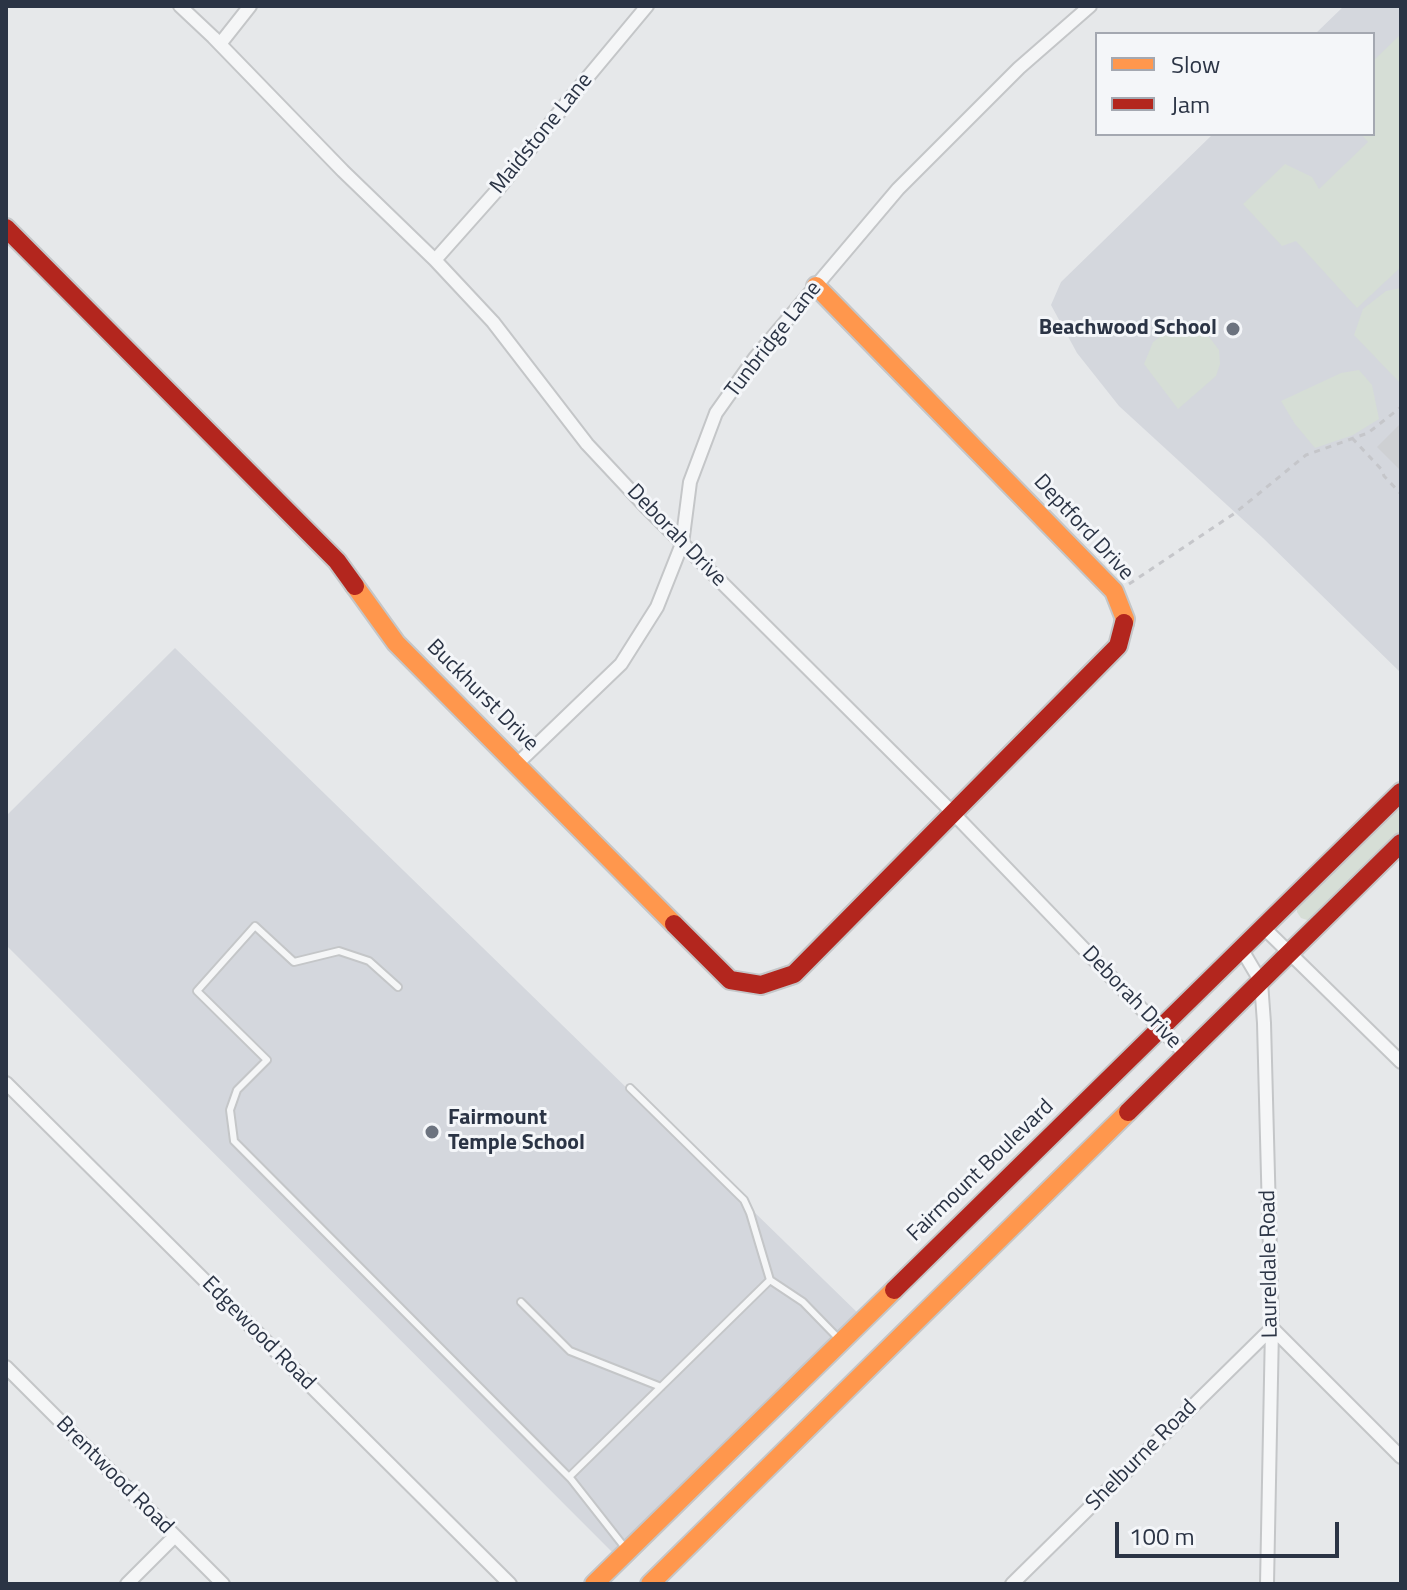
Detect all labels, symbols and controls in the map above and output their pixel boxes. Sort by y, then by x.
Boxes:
legend [1095,32,1375,136]
text: Slow [1171,46,1220,82]
street label: Maidstone Lane [485,68,599,200]
text: Jam [1171,86,1210,122]
street label: Tunbridge Lane [720,277,828,403]
place label: Beachwood School [1039,316,1217,342]
marker: Beachwood School [1224,320,1242,338]
street label: Deptford Drive [1027,470,1139,586]
street label: Deborah Drive [621,479,731,593]
street label: Buckhurst Drive [421,635,543,757]
street label: Deborah Drive [1076,941,1186,1055]
street label: Fairmount Boulevard [902,1094,1060,1248]
place label: Fairmount Temple School [448,1106,585,1158]
marker: Fairmount Temple School [423,1123,441,1141]
street label: Laureldale Road [1256,1190,1284,1338]
street label: Edgewood Road [196,1272,320,1396]
street label: Shelburne Road [1081,1395,1203,1517]
street label: Brentwood Road [50,1412,178,1540]
scale bar [1119,1506,1343,1556]
text: 100 m [1129,1518,1195,1554]

